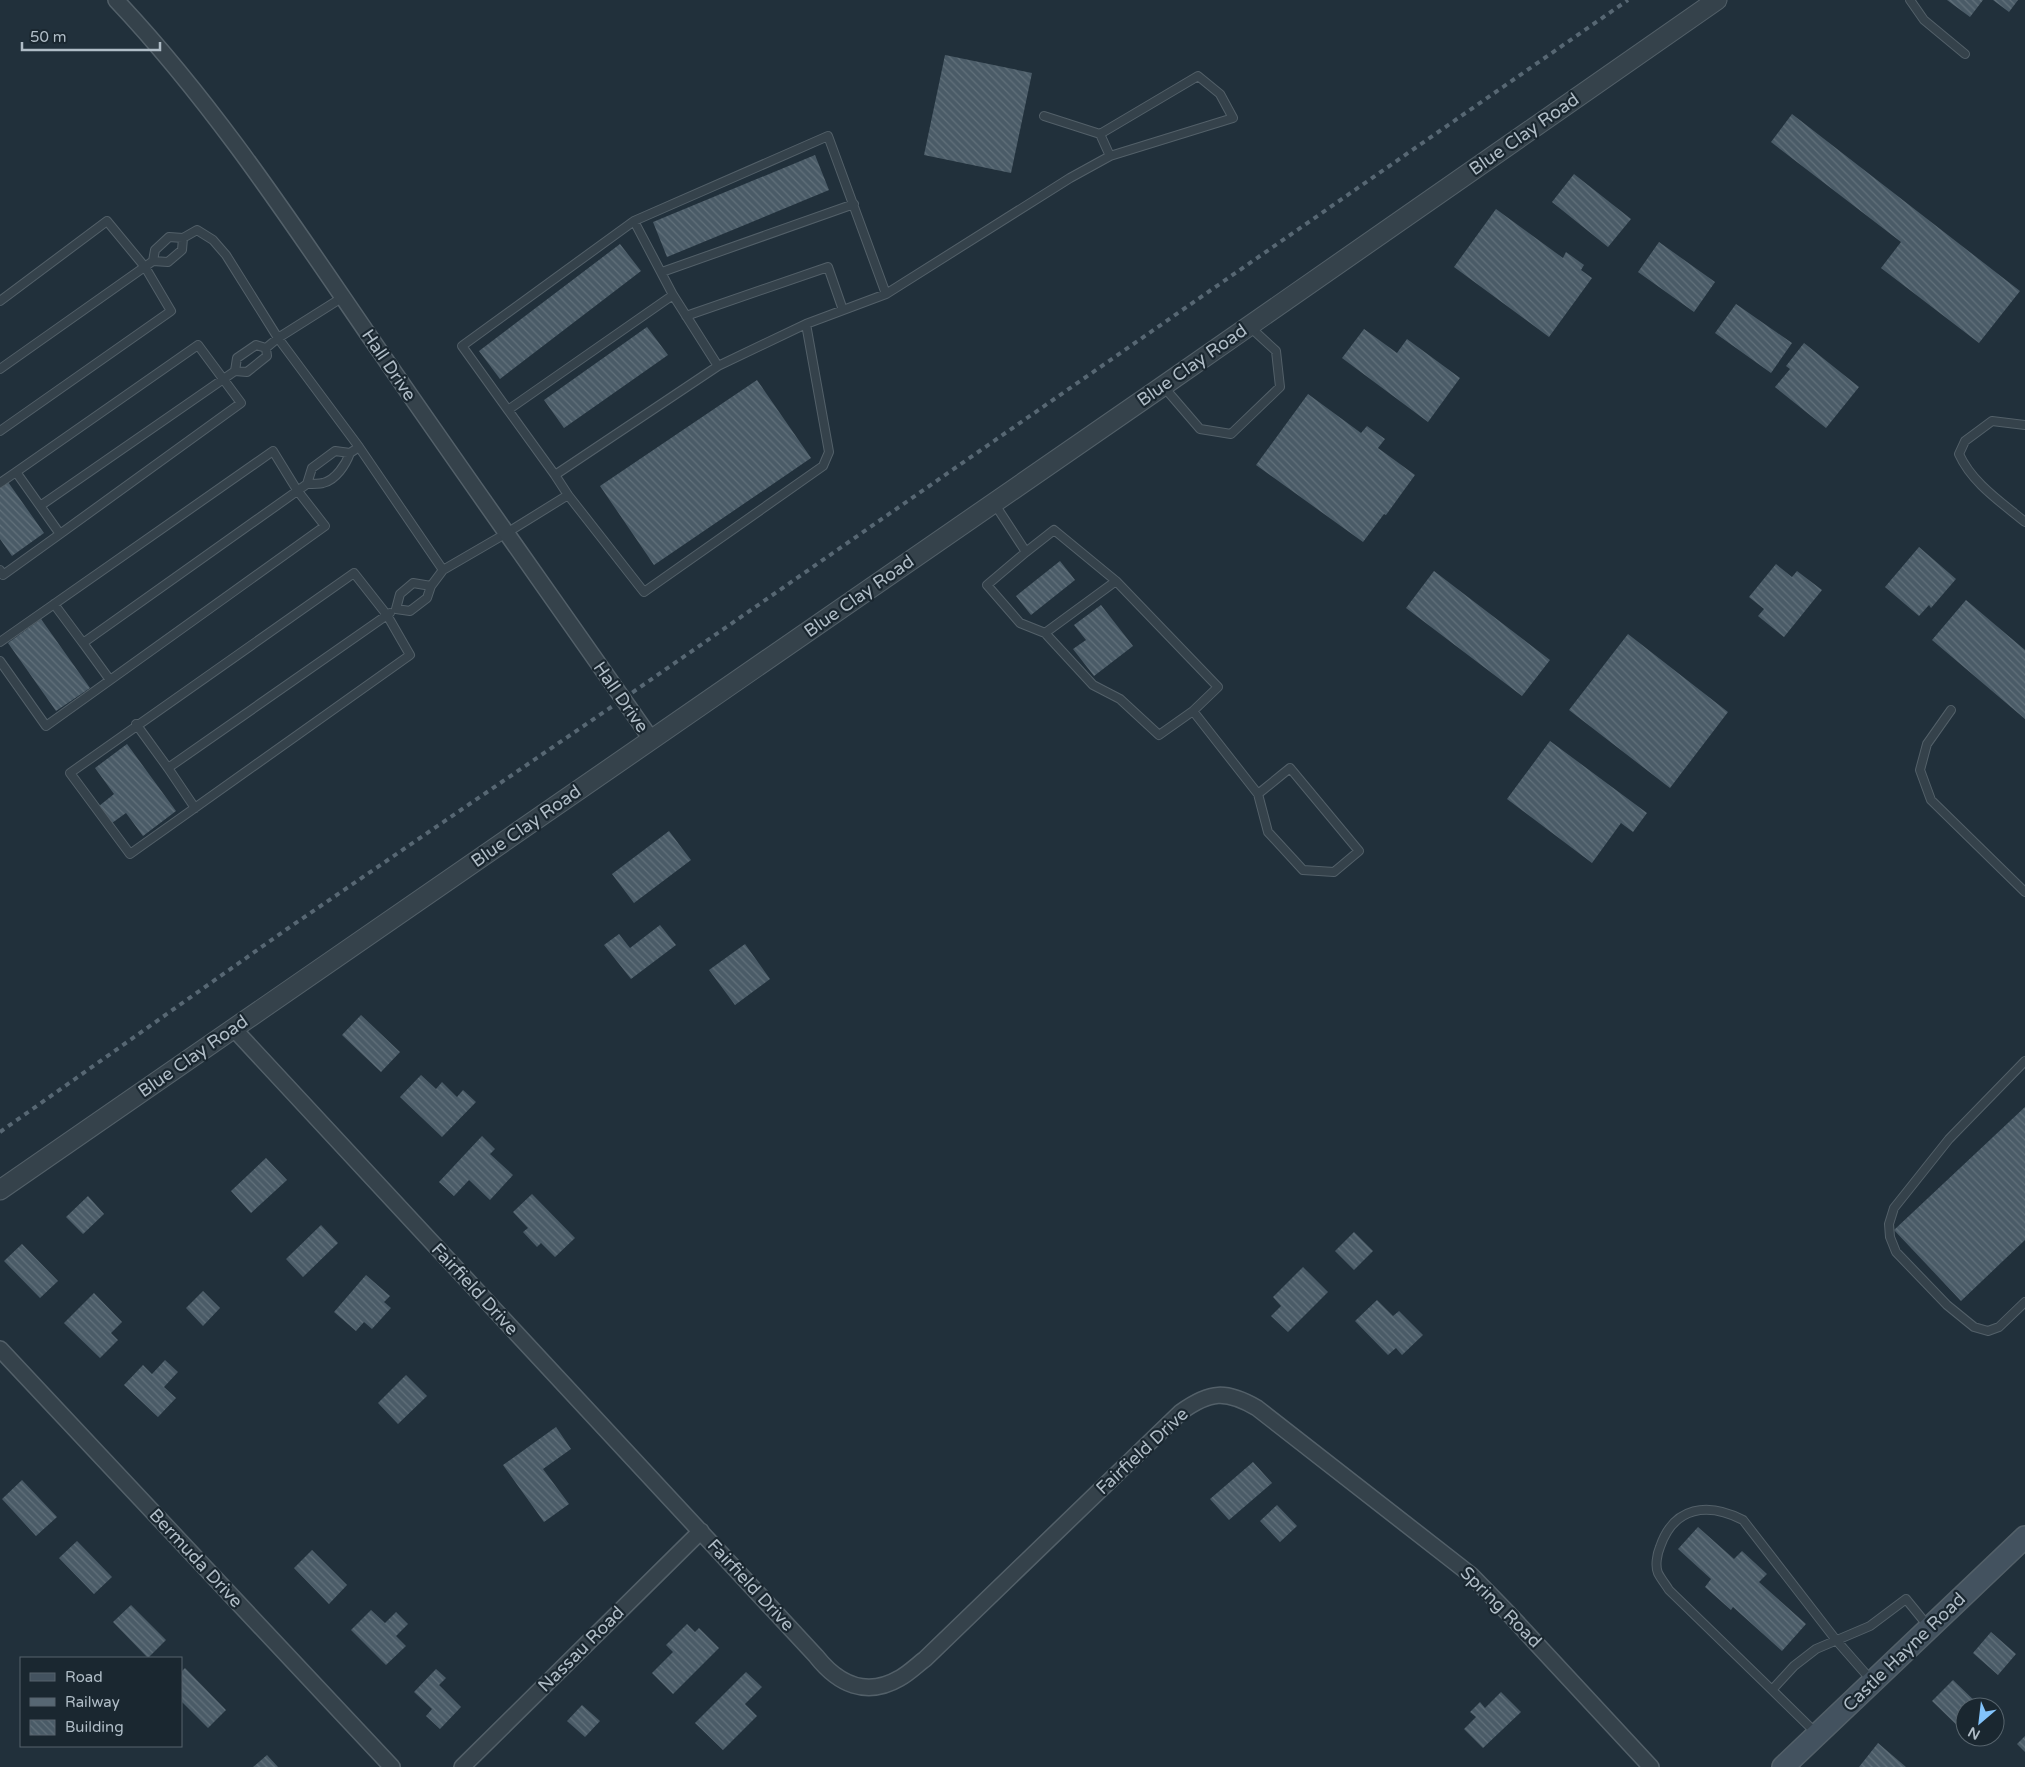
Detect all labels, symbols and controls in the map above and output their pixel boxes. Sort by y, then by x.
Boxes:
scale bar [22,20,160,52]
text: 50 m [30,28,67,46]
street label: Blue Clay Road [1465,88,1583,180]
street label: Blue Clay Road [1133,319,1251,411]
street label: Hall Drive [357,325,421,405]
street label: Blue Clay Road [800,550,918,642]
street label: Hall Drive [589,657,653,737]
street label: Blue Clay Road [467,780,585,872]
street label: Blue Clay Road [134,1010,252,1102]
street label: Fairfield Drive [427,1239,523,1339]
street label: Fairfield Drive [1092,1403,1192,1499]
street label: Bermuda Drive [145,1504,247,1612]
street label: Fairfield Drive [703,1535,799,1635]
street label: Spring Road [1456,1562,1546,1652]
street label: Castle Hayne Road [1838,1588,1970,1716]
street label: Nassau Road [533,1601,629,1697]
legend [20,1657,182,1747]
text: Road [65,1668,103,1686]
text: Railway [65,1693,120,1711]
north arrow [1955,1697,2005,1747]
text: Building [65,1718,124,1736]
text: N [1965,1723,1983,1743]

